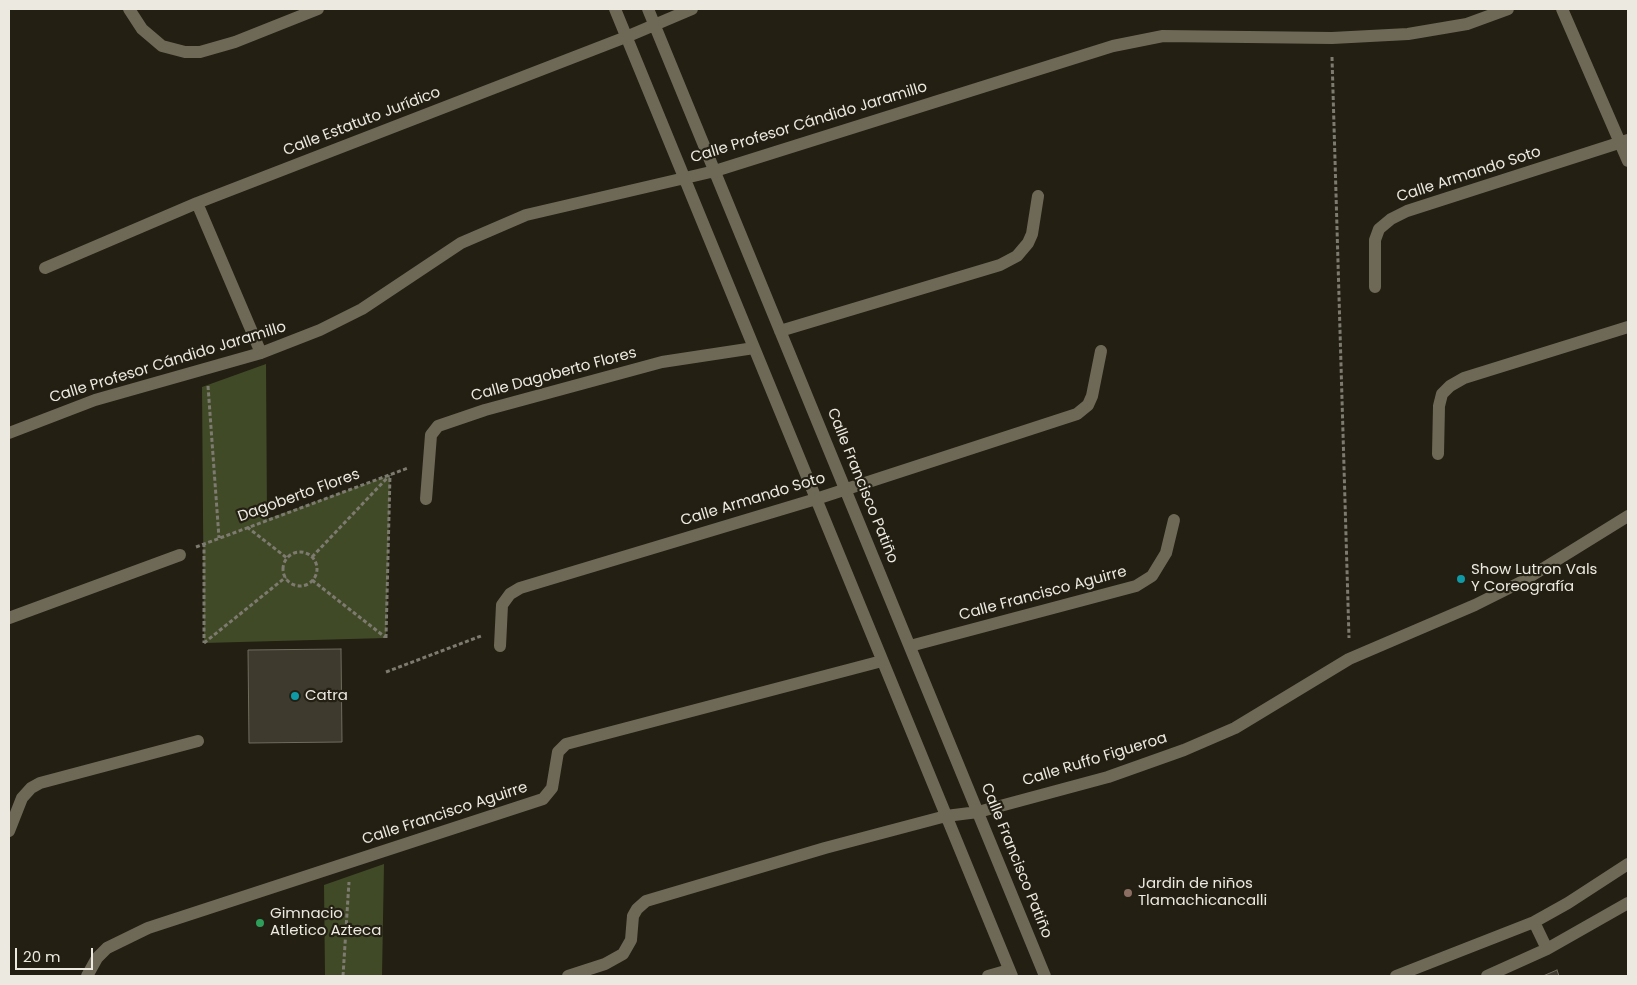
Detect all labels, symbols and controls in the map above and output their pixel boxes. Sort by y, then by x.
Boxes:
street label: Calle Profesor Cándido Jaramillo [689,78,929,168]
street label: Calle Estatuto Jurídico [281,84,443,160]
street label: Calle Armando Soto [1395,143,1543,207]
street label: Calle Profesor Cándido Jaramillo [48,318,288,408]
street label: Calle Dagoberto Flores [469,344,639,406]
street label: Calle Francisco Patiño [823,406,901,566]
street label: Dagoberto Flores [236,466,362,526]
street label: Calle Armando Soto [678,469,828,531]
place label: Show Lutron Vals Y Coreografía [1471,561,1597,596]
street label: Calle Francisco Aguirre [957,563,1129,625]
marker: Show Lutron Vals Y Coreografía [1455,573,1467,585]
place label: Catra [305,687,348,705]
marker: Catra [289,690,301,702]
street label: Calle Ruffo Figueroa [1021,729,1169,791]
street label: Calle Francisco Aguirre [360,779,530,849]
street label: Calle Francisco Patiño [977,781,1055,941]
place label: Jardin de niños Tlamachicancalli [1138,875,1267,910]
marker: Jardin de niños Tlamachicancalli [1122,887,1134,899]
place label: Gimnacio Atletico Azteca [270,905,381,940]
marker: Gimnacio Atletico Azteca [254,917,266,929]
scale bar [18,938,95,970]
text: 20 m [23,946,61,967]

